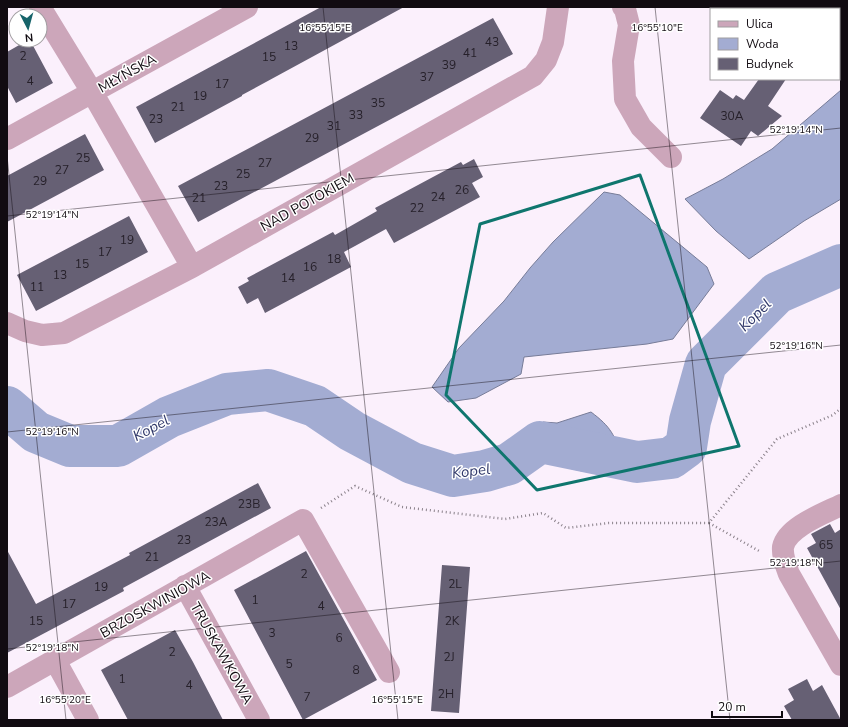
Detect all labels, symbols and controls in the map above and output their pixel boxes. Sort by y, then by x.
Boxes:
north arrow [8,8,48,48]
legend [710,8,840,80]
text: Ulica [746,16,773,32]
text: 16°55'15"E [299,21,351,35]
text: 16°55'10"E [631,21,683,35]
text: N [24,30,34,45]
house number: 43 [485,34,499,50]
text: Woda [746,36,779,52]
house number: 13 [284,38,298,54]
house number: 41 [463,45,477,61]
house number: 2 [19,48,27,64]
house number: 15 [262,49,276,65]
street label: MŁYŃSKA [95,50,160,97]
text: Budynek [746,56,794,72]
house number: 39 [442,57,456,73]
house number: 37 [420,69,434,85]
house number: 4 [26,73,34,89]
house number: 17 [215,76,229,92]
house number: 19 [193,88,207,104]
house number: 35 [371,95,385,111]
house number: 21 [171,99,185,115]
house number: 33 [349,107,363,123]
house number: 30A [720,108,744,124]
house number: 23 [149,111,163,127]
house number: 31 [327,118,341,134]
text: 52°19'14"N [769,123,823,137]
house number: 29 [305,130,319,146]
house number: 25 [76,150,90,166]
house number: 27 [258,155,272,171]
house number: 27 [55,162,69,178]
house number: 25 [236,166,250,182]
street label: NAD POTOKIEM [257,169,358,236]
house number: 29 [33,173,47,189]
house number: 23 [214,178,228,194]
house number: 26 [455,182,469,198]
house number: 24 [431,189,445,205]
house number: 21 [192,190,206,206]
house number: 22 [410,200,424,216]
text: 52°19'14"N [25,208,79,222]
house number: 19 [120,232,134,248]
house number: 17 [98,244,112,260]
house number: 18 [327,251,341,267]
house number: 15 [75,256,89,272]
house number: 16 [303,259,317,275]
house number: 13 [53,267,67,283]
house number: 14 [281,270,295,286]
house number: 11 [30,279,44,295]
water label: Kopel [734,294,776,336]
text: 52°19'16"N [769,339,823,353]
water label: Kopel [129,410,173,446]
text: 52°19'16"N [25,425,79,439]
water label: Kopel [451,459,491,483]
house number: 23B [238,496,260,512]
house number: 23A [204,514,228,530]
house number: 23 [177,532,191,548]
house number: 65 [819,537,833,553]
house number: 21 [145,549,159,565]
text: 52°19'18"N [769,556,823,570]
street label: BRZOSKWINIOWA [97,566,214,643]
house number: 2 [300,566,308,582]
house number: 2L [448,576,462,592]
house number: 19 [94,579,108,595]
house number: 1 [251,592,259,608]
house number: 17 [62,596,76,612]
house number: 4 [317,598,325,614]
street label: TRUSKAWKOWA [186,599,257,707]
house number: 15 [29,613,43,629]
house number: 2K [445,613,460,629]
house number: 3 [268,625,276,641]
house number: 6 [335,630,343,646]
text: 52°19'18"N [25,641,79,655]
house number: 2 [168,644,176,660]
house number: 2J [443,649,455,665]
house number: 5 [285,656,293,672]
house number: 8 [352,662,360,678]
house number: 1 [118,671,126,687]
house number: 4 [185,677,193,693]
house number: 2H [438,686,454,702]
house number: 7 [303,689,311,705]
text: 16°55'20"E [39,693,91,707]
text: 16°55'15"E [371,693,423,707]
scale bar [712,693,782,719]
text: 20 m [718,699,746,715]

